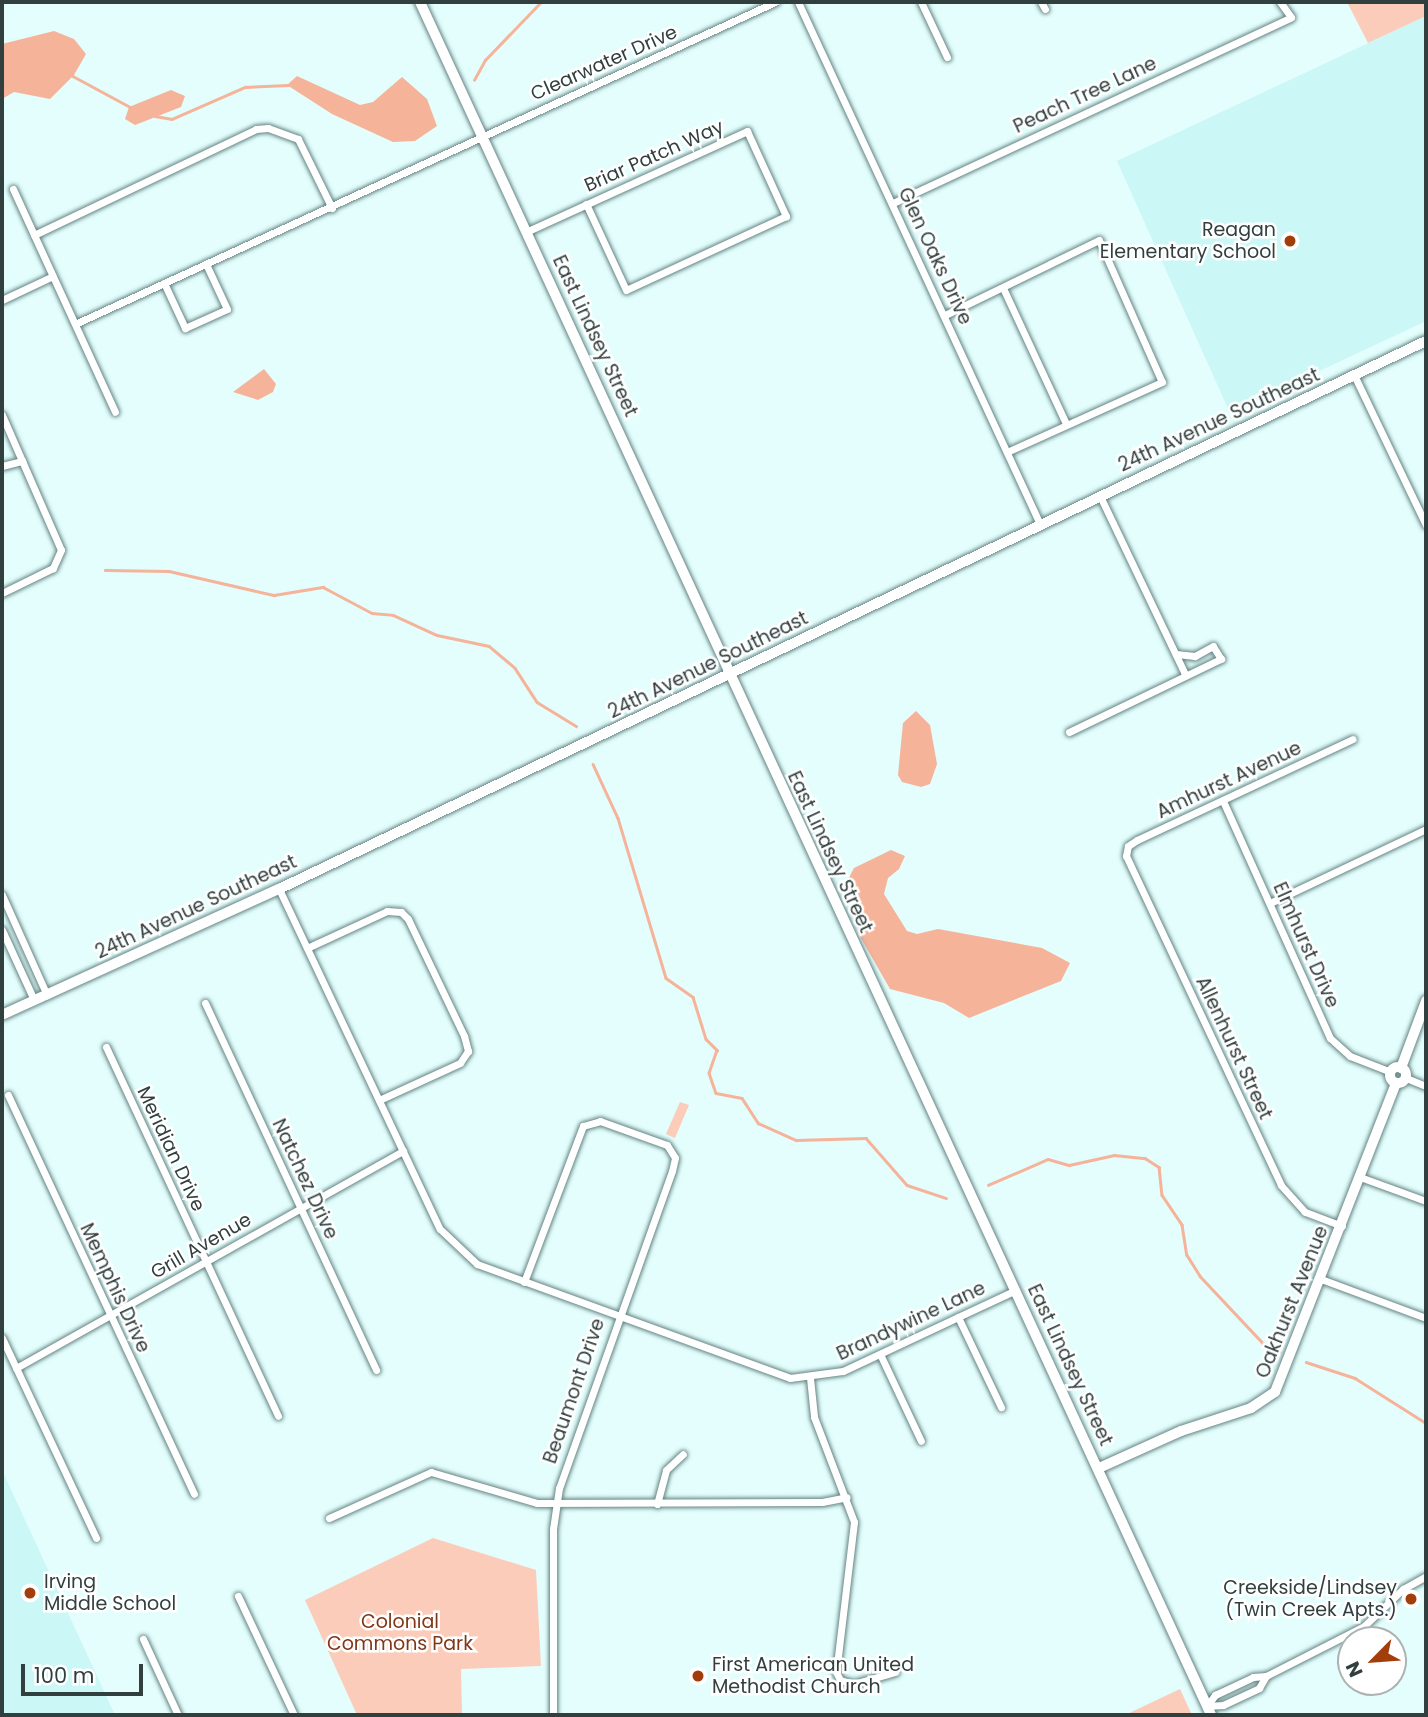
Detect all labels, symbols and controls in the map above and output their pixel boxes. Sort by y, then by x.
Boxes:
street label: Clearwater Drive [527,20,681,106]
street label: Peach Tree Lane [1010,52,1160,138]
street label: Briar Patch Way [581,115,727,197]
street label: Glen Oaks Drive [893,184,977,328]
place label: Reagan Elementary School [1100,219,1276,263]
marker: Reagan Elementary School [1282,233,1298,249]
street label: East Lindsey Street [548,252,642,420]
street label: 24th Avenue Southeast [1115,363,1323,477]
street label: 24th Avenue Southeast [604,607,812,723]
street label: Amhurst Avenue [1153,736,1305,824]
street label: East Lindsey Street [783,768,877,936]
street label: 24th Avenue Southeast [92,850,300,964]
street label: Elmhurst Drive [1268,879,1344,1011]
street label: Allenhurst Street [1191,973,1277,1123]
street label: Meridian Drive [132,1083,210,1215]
street label: Natchez Drive [267,1115,343,1243]
street label: Grill Avenue [147,1208,255,1284]
street label: Memphis Drive [75,1220,155,1356]
street label: Oakhurst Avenue [1251,1223,1333,1381]
street label: Brandywine Lane [833,1277,989,1365]
street label: East Lindsey Street [1023,1281,1117,1449]
street label: Beaumont Drive [538,1315,610,1467]
place label: Irving Middle School [44,1571,176,1615]
place label: Creekside/Lindsey (Twin Creek Apts.) [1223,1577,1397,1621]
marker: Irving Middle School [22,1585,38,1601]
marker: Creekside/Lindsey (Twin Creek Apts.) [1403,1591,1419,1607]
park label: Colonial Commons Park [327,1611,473,1655]
north arrow [1337,1626,1407,1696]
scale bar [24,1650,147,1694]
place label: First American United Methodist Church [712,1654,914,1698]
text: N [1339,1657,1370,1681]
text: 100 m [34,1661,94,1690]
marker: First American United Methodist Church [690,1668,706,1684]

